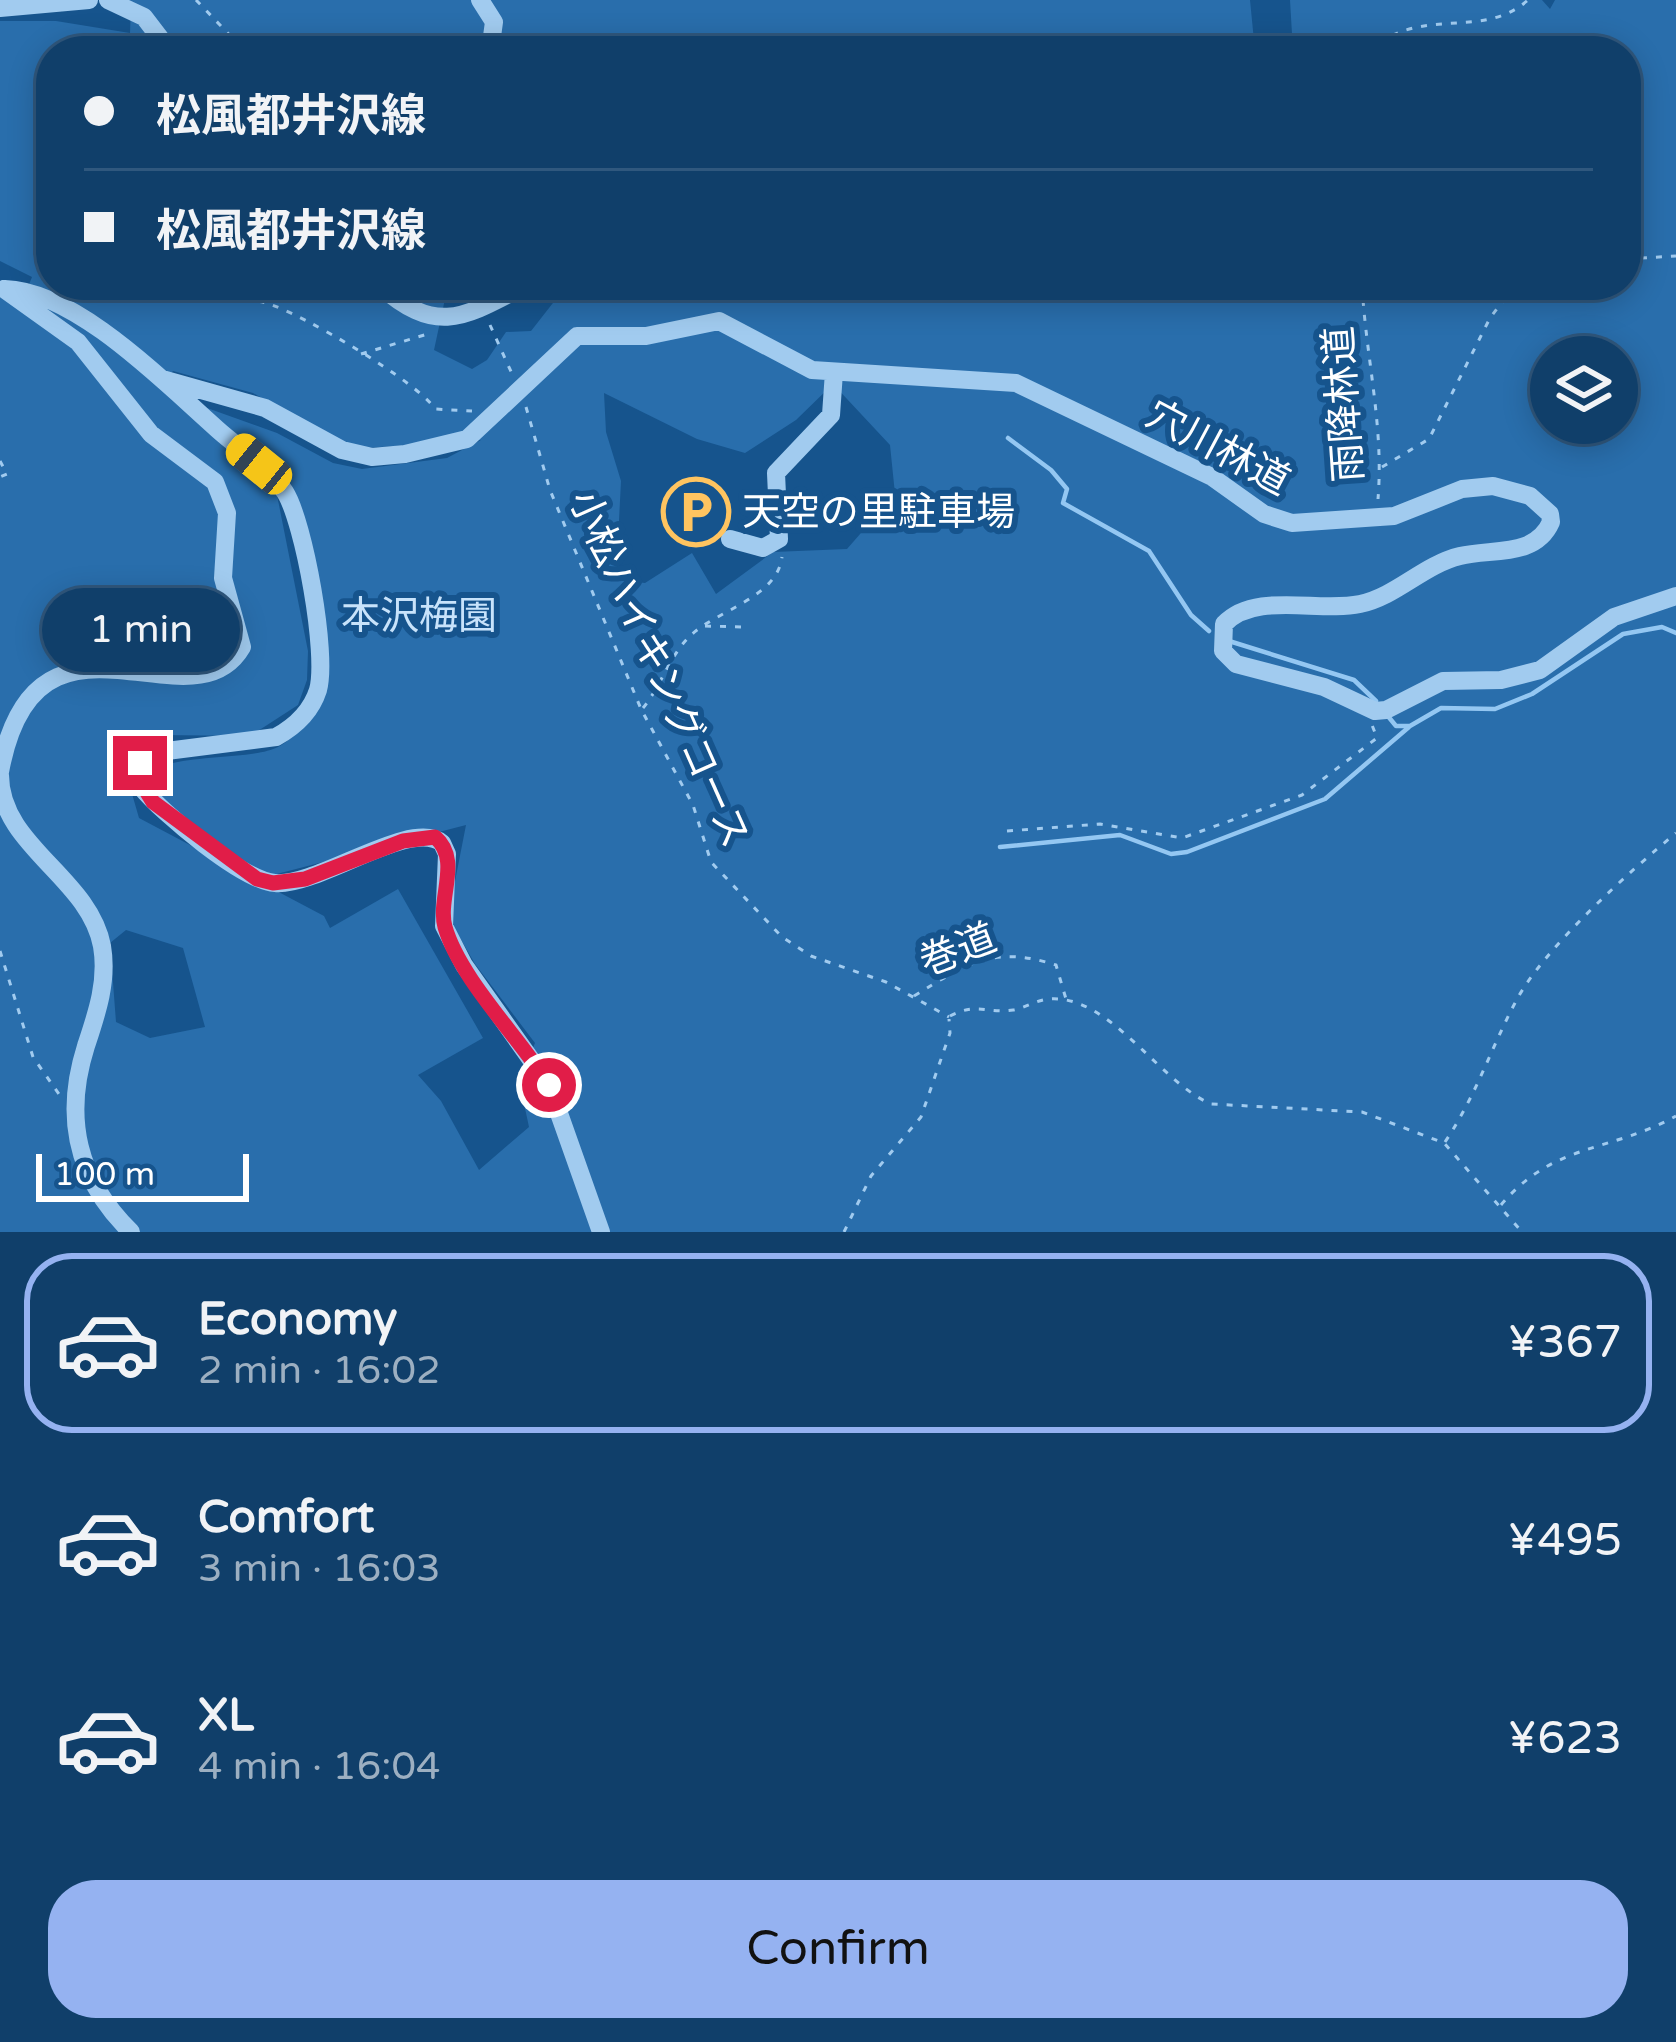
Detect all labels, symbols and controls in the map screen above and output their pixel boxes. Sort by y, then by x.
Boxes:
text: 松風都井沢線 [156,90,426,144]
text: 松風都井沢線 [156,205,426,259]
street label: 雨降林道 [1315,325,1373,483]
map controls [1530,336,1638,444]
button: layers [1530,336,1638,444]
street label: 穴川林道 [1138,391,1298,505]
car [220,427,298,501]
parking icon: 天空の里駐車場 [661,477,731,547]
street label: 小松ハイキングコース [559,483,759,855]
place label: 天空の里駐車場 [742,489,1015,536]
callout: 1 min [41,589,239,673]
park label: 本沢梅園 [341,593,497,640]
text: 1 min [89,606,193,653]
route end [113,736,167,790]
street label: 巻道 [913,914,1003,986]
route start [522,1058,576,1112]
scale bar [36,1148,249,1201]
text: 100 m [54,1155,155,1194]
icon: car [54,1289,162,1397]
text: Economy [198,1293,397,1347]
text: ¥367 [1508,1316,1622,1370]
text: 2 min · 16:02 [198,1347,440,1394]
icon: car [54,1487,162,1595]
text: Comfort [198,1491,374,1545]
text: ¥495 [1508,1514,1622,1568]
text: 3 min · 16:03 [198,1545,440,1592]
icon: car [54,1685,162,1793]
text: XL [198,1689,254,1743]
text: ¥623 [1508,1712,1622,1766]
text: 4 min · 16:04 [198,1743,440,1790]
button: Confirm [48,1880,1628,2018]

